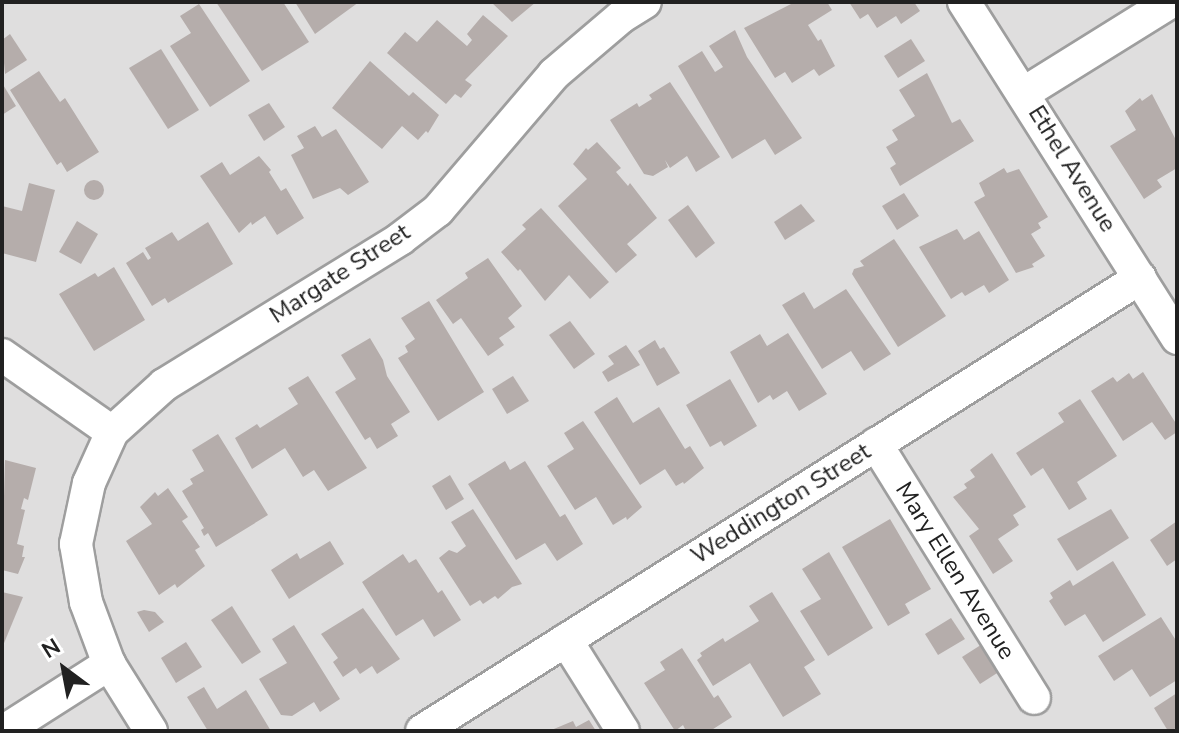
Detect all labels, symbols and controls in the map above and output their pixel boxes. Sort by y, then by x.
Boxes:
street label: Ethel Avenue [1022,100,1122,238]
street label: Margate Street [265,218,415,330]
street label: Weddington Street [686,437,876,571]
street label: Mary Ellen Avenue [889,477,1021,665]
north arrow [24,629,104,709]
text: N [36,632,66,666]

